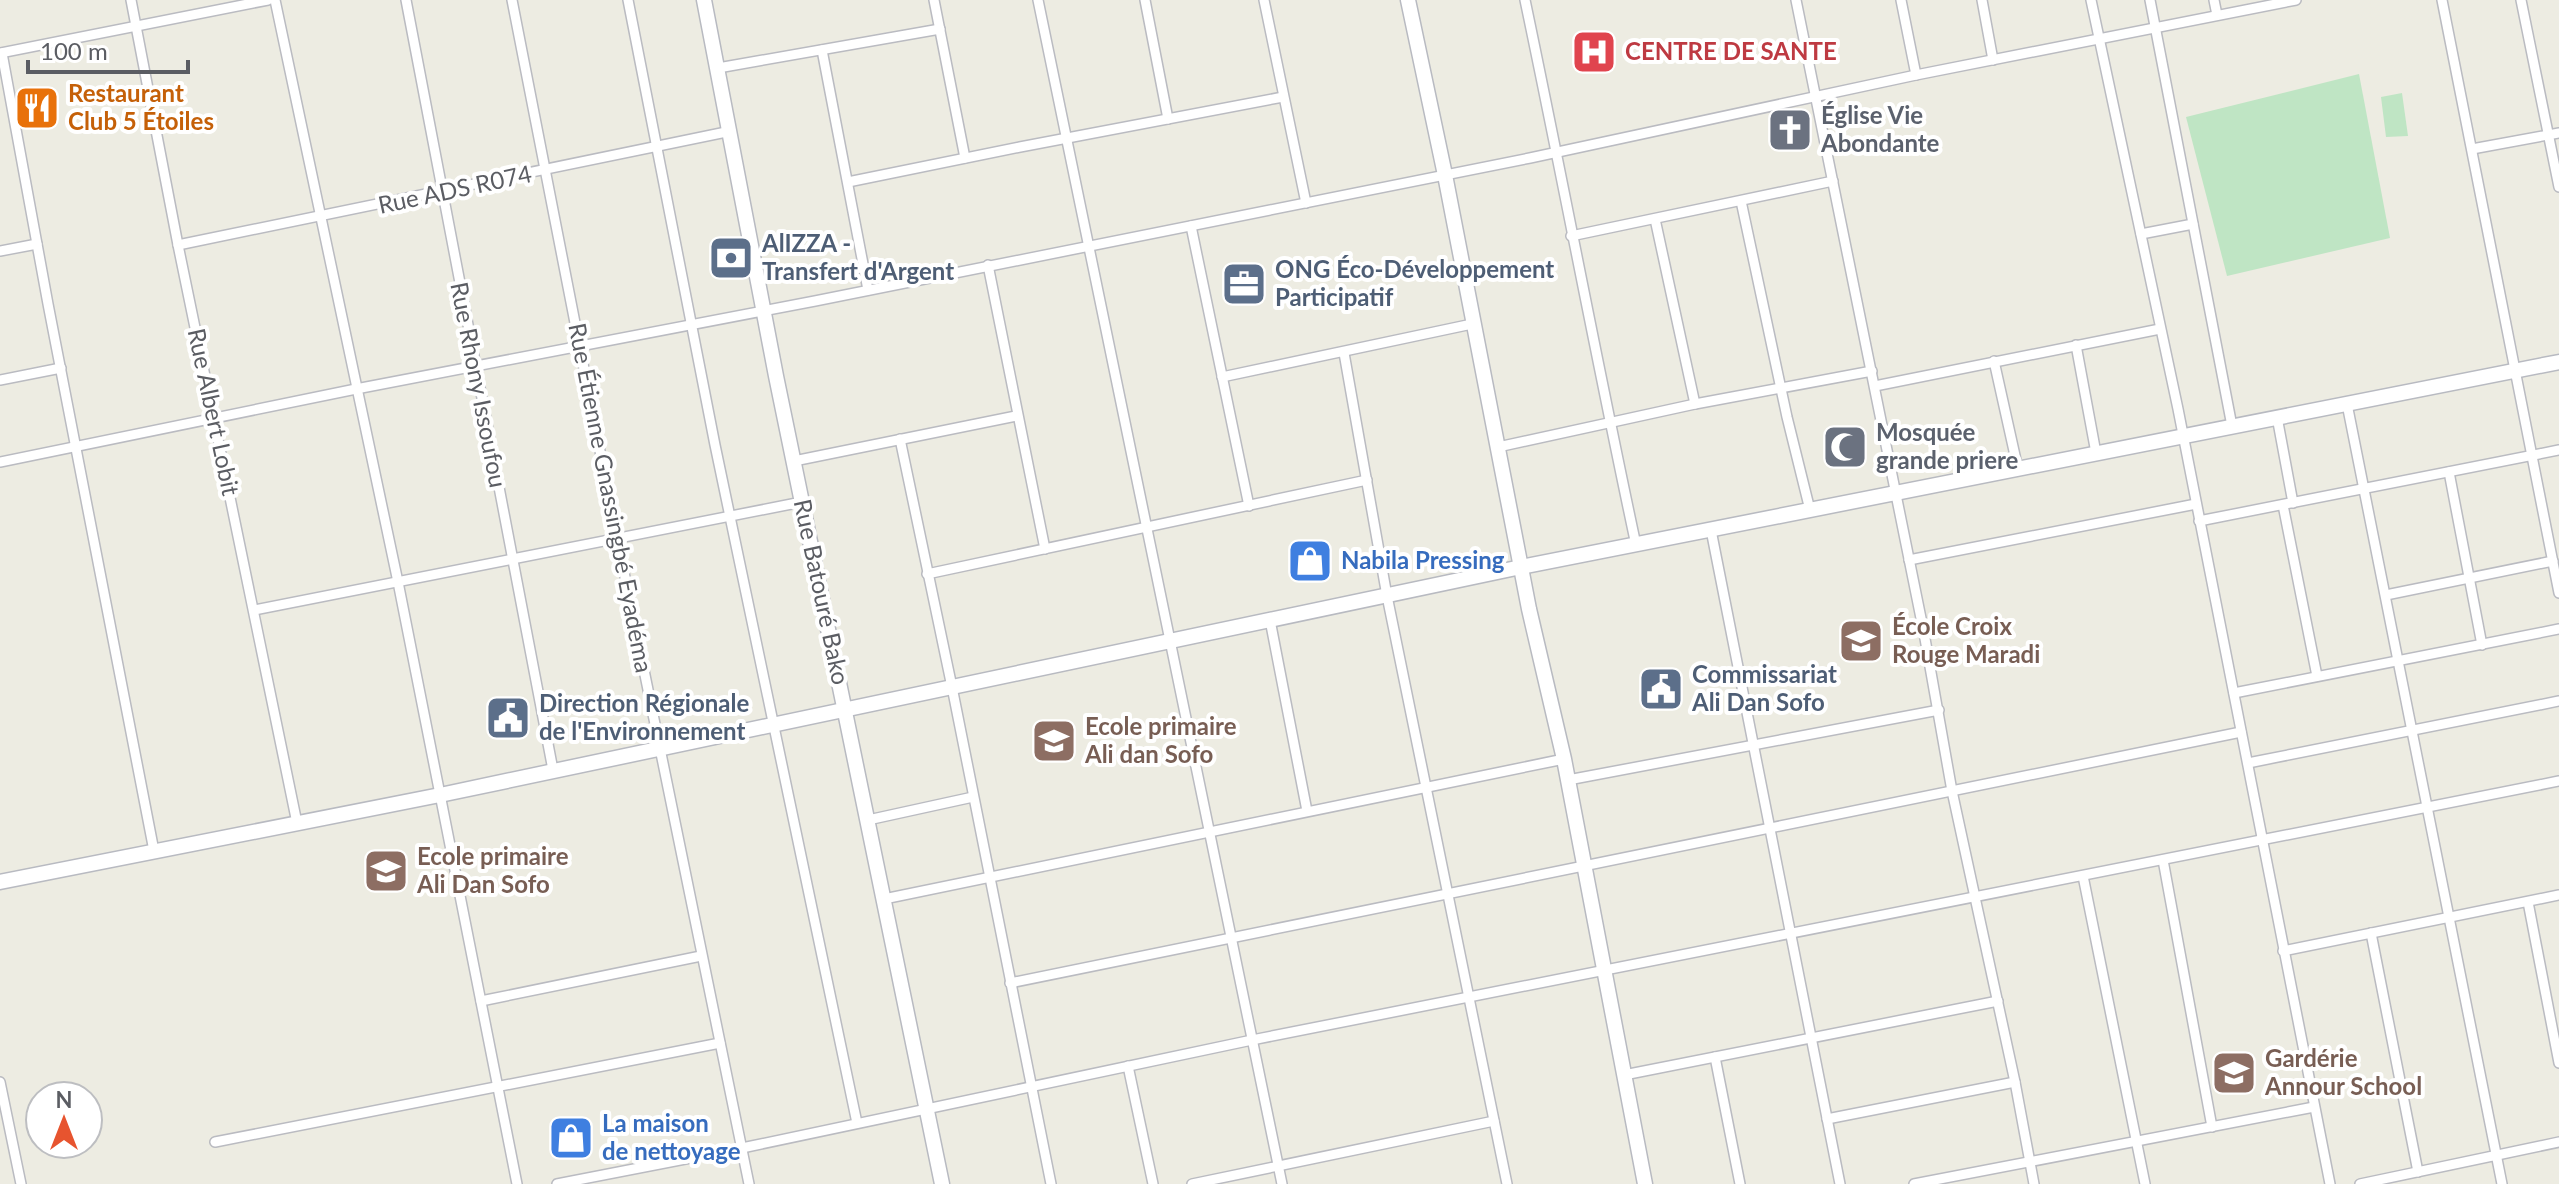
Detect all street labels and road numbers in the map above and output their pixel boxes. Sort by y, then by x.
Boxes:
street label: Rue ADS R074 [375,158,534,219]
street label: Rue Rhony Issoufou [445,279,514,490]
street label: Rue Étienne Gnassingbé Eyadéma [563,320,660,675]
street label: Rue Albert Lobit [183,325,246,498]
street label: Rue Batouré Bako [789,496,856,687]

